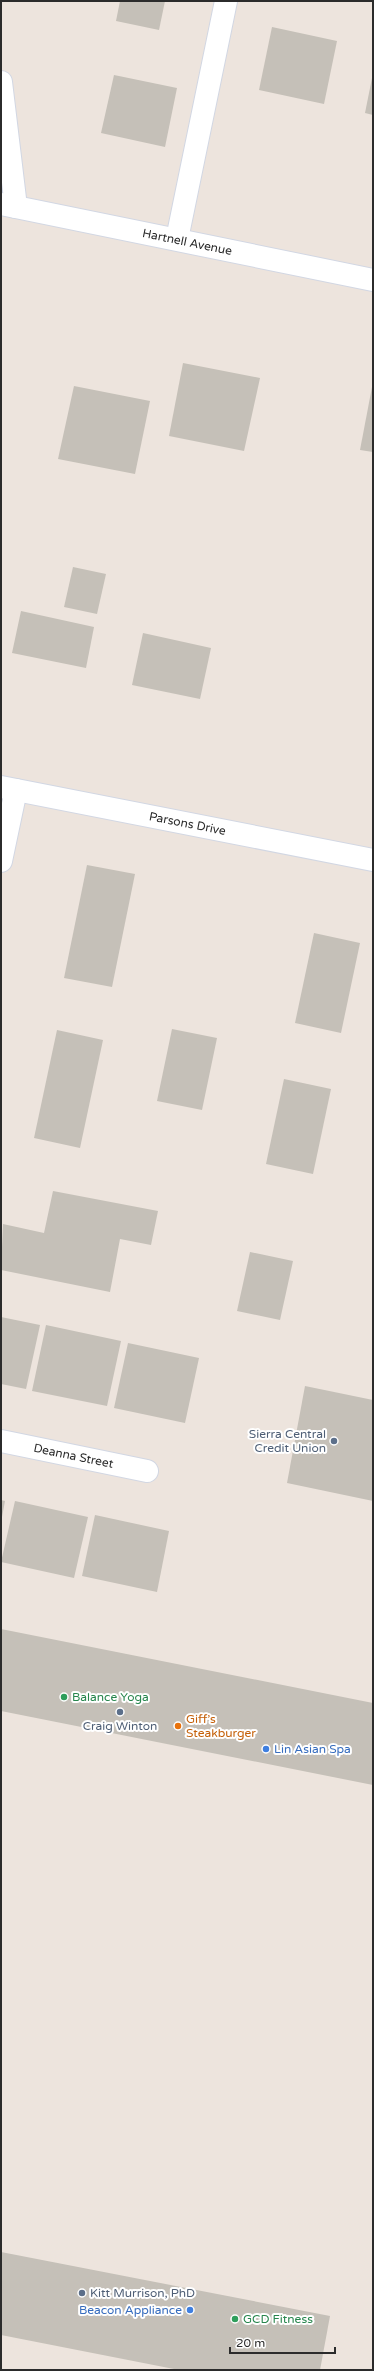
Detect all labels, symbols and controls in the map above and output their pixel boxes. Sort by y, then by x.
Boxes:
street label: Hartnell Avenue [141,226,233,258]
street label: Parsons Drive [148,809,227,838]
place label: Sierra Central Credit Union [249,1427,326,1455]
marker: Sierra Central Credit Union [329,1436,339,1446]
street label: Deanna Street [32,1441,115,1471]
place label: Balance Yoga [72,1690,149,1704]
marker: Balance Yoga [59,1692,69,1702]
marker: Craig Winton [115,1707,125,1717]
place label: Giff’s Steakburger [186,1712,256,1740]
place label: Craig Winton [83,1719,157,1733]
marker: Giff’s Steakburger [173,1721,183,1731]
place label: Lin Asian Spa [274,1742,351,1756]
marker: Lin Asian Spa [261,1744,271,1754]
place label: Kitt Murrison, PhD [90,2286,195,2300]
marker: Kitt Murrison, PhD [77,2288,87,2298]
place label: Beacon Appliance [79,2303,182,2317]
marker: Beacon Appliance [185,2305,195,2315]
place label: GCD Fitness [243,2312,313,2326]
marker: GCD Fitness [230,2314,240,2324]
scale bar [230,2329,335,2355]
text: 20 m [236,2336,265,2350]

